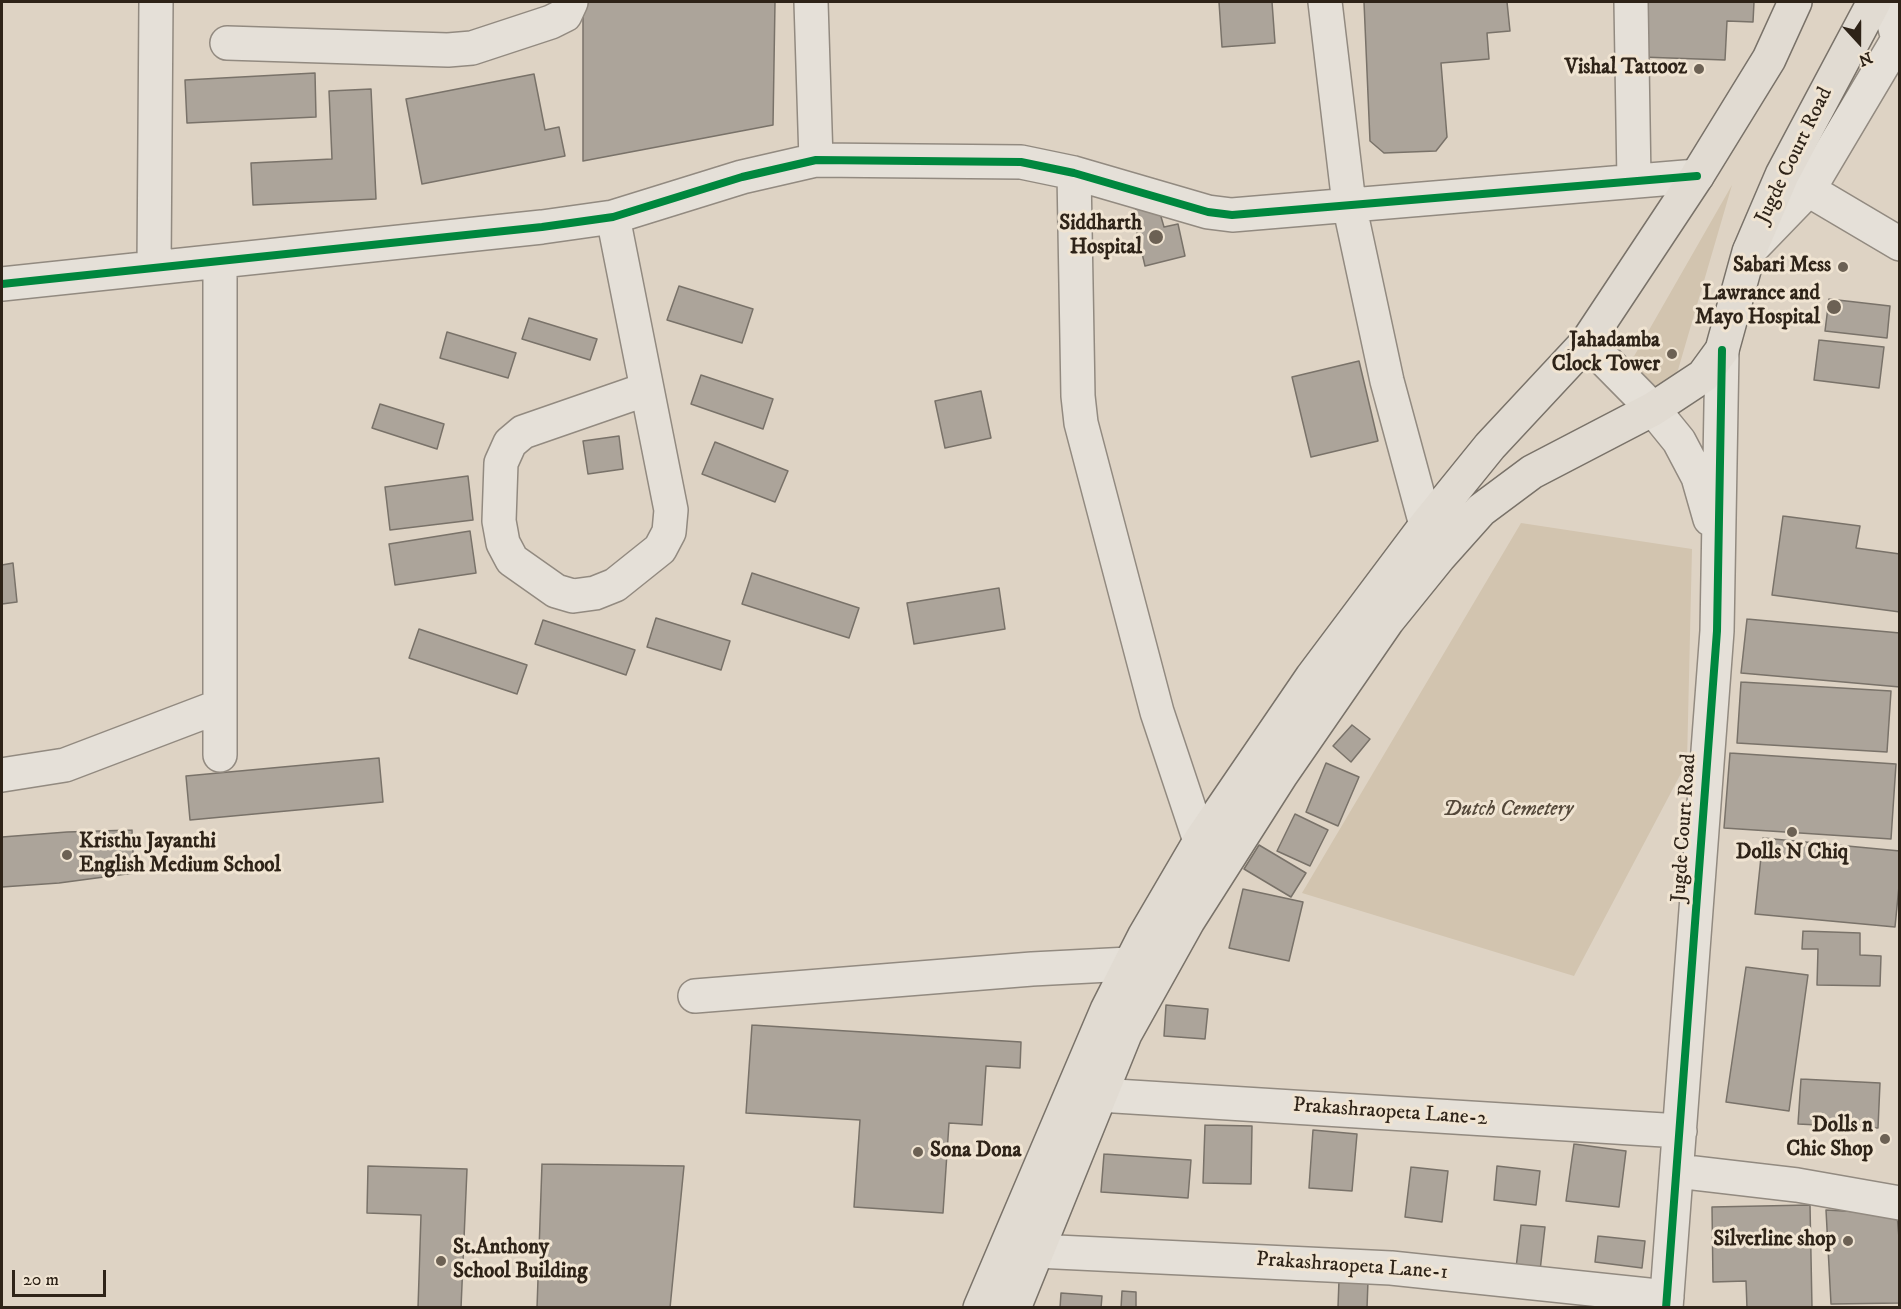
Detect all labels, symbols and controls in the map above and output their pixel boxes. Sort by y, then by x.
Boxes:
north arrow [1829,12,1889,72]
text: N [1856,47,1875,70]
place label: Vishal Tattooz [1565,56,1687,82]
marker: Vishal Tattooz [1692,62,1706,76]
street label: Jugde Court Road [1751,84,1839,228]
place label: Siddharth Hospital [1059,212,1142,262]
marker: Siddharth Hospital [1147,228,1165,246]
place label: Sabari Mess [1733,254,1831,280]
marker: Sabari Mess [1836,260,1850,274]
place label: Lawrance and Mayo Hospital [1695,282,1820,332]
marker: Lawrance and Mayo Hospital [1825,298,1843,316]
place label: Jahadamba Clock Tower [1552,329,1660,379]
marker: Jahadamba Clock Tower [1665,347,1679,361]
street label: Jugde Court Road [1667,753,1703,903]
park label: Dutch Cemetery [1443,798,1573,824]
marker: Dolls N Chiq [1785,825,1799,839]
place label: Kristhu Jayanthi English Medium School [79,830,281,880]
place label: Dolls N Chiq [1736,841,1848,867]
marker: Kristhu Jayanthi English Medium School [60,848,74,862]
street label: Prakashraopeta Lane-2 [1292,1094,1488,1132]
place label: Dolls n Chic Shop [1786,1114,1873,1164]
marker: Dolls n Chic Shop [1878,1132,1892,1146]
place label: Sona Dona [930,1139,1021,1165]
marker: Sona Dona [911,1145,925,1159]
place label: Silverline shop [1713,1228,1836,1254]
marker: Silverline shop [1841,1234,1855,1248]
place label: St.Anthony School Building [453,1236,587,1286]
street label: Prakashraopeta Lane-1 [1255,1248,1449,1286]
marker: St.Anthony School Building [434,1254,448,1268]
scale bar [15,1258,110,1296]
text: 20 m [23,1269,59,1291]

